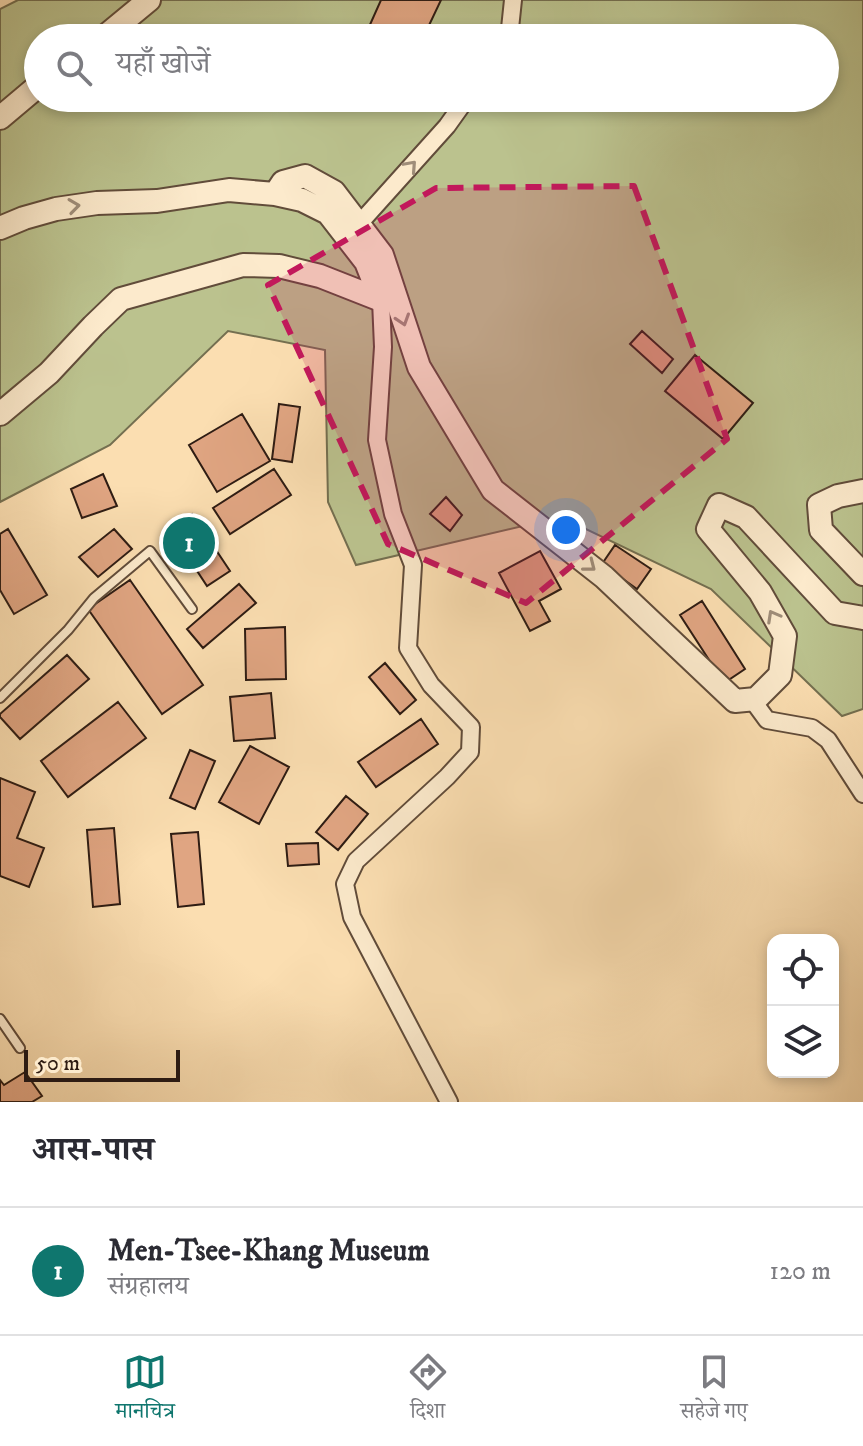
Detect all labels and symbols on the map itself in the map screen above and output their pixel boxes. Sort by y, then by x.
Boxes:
one-way arrow [402,161,416,176]
one-way arrow [68,198,81,215]
one-way arrow [394,312,410,326]
your location [546,510,586,550]
pin: 1 [163,513,215,573]
one-way arrow [581,556,596,570]
one-way arrow [767,610,783,625]
scale bar [24,1046,180,1082]

